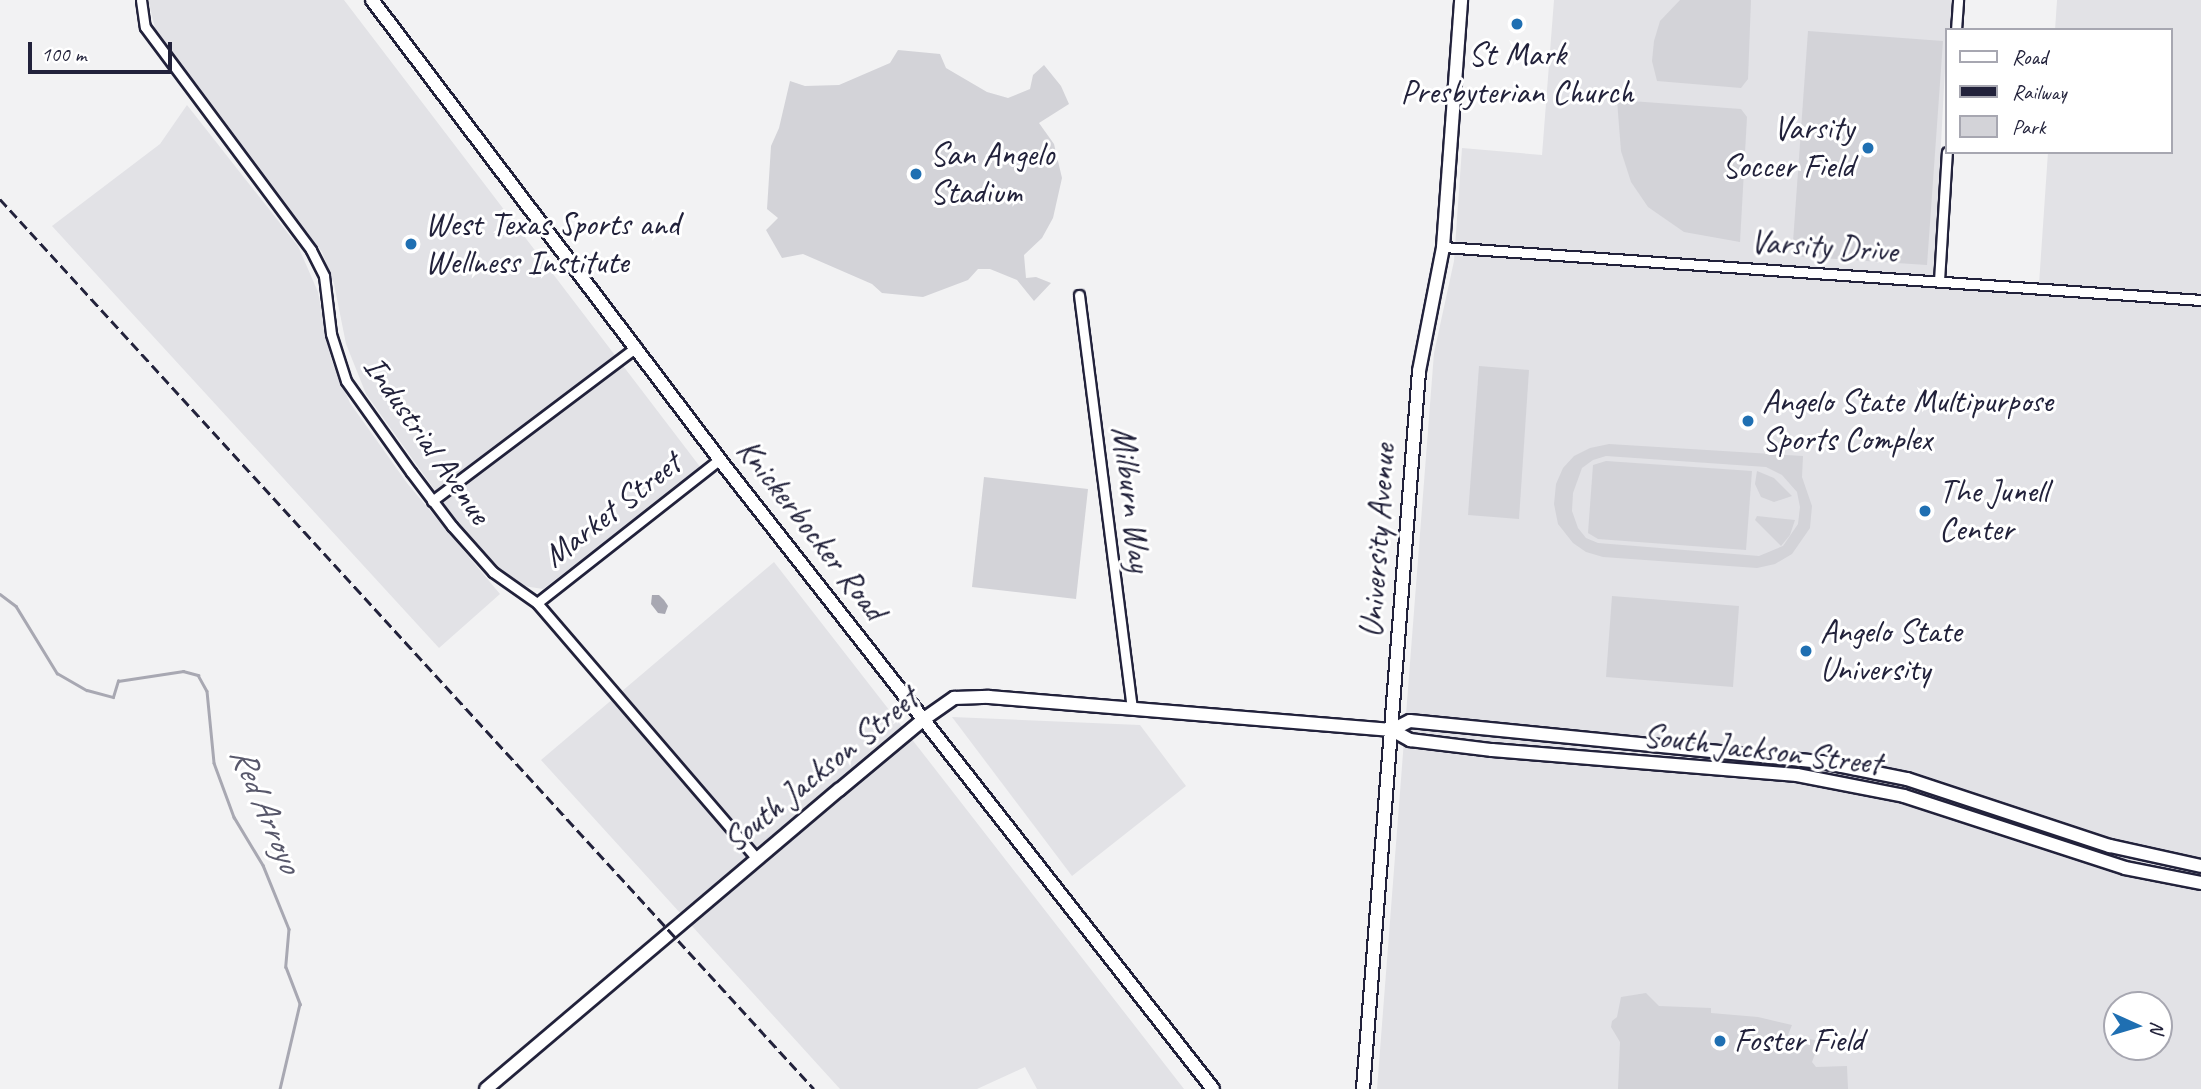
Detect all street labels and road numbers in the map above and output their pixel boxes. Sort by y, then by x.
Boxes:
street label: Varsity Drive [1749,222,1899,272]
street label: Industrial Avenue [355,348,499,532]
street label: Milburn Way [1102,424,1160,574]
street label: Knickerbocker Road [728,432,894,628]
street label: University Avenue [1351,443,1405,639]
street label: Market Street [535,444,689,576]
street label: South Jackson Street [716,679,926,861]
street label: South Jackson Street [1641,716,1883,784]

